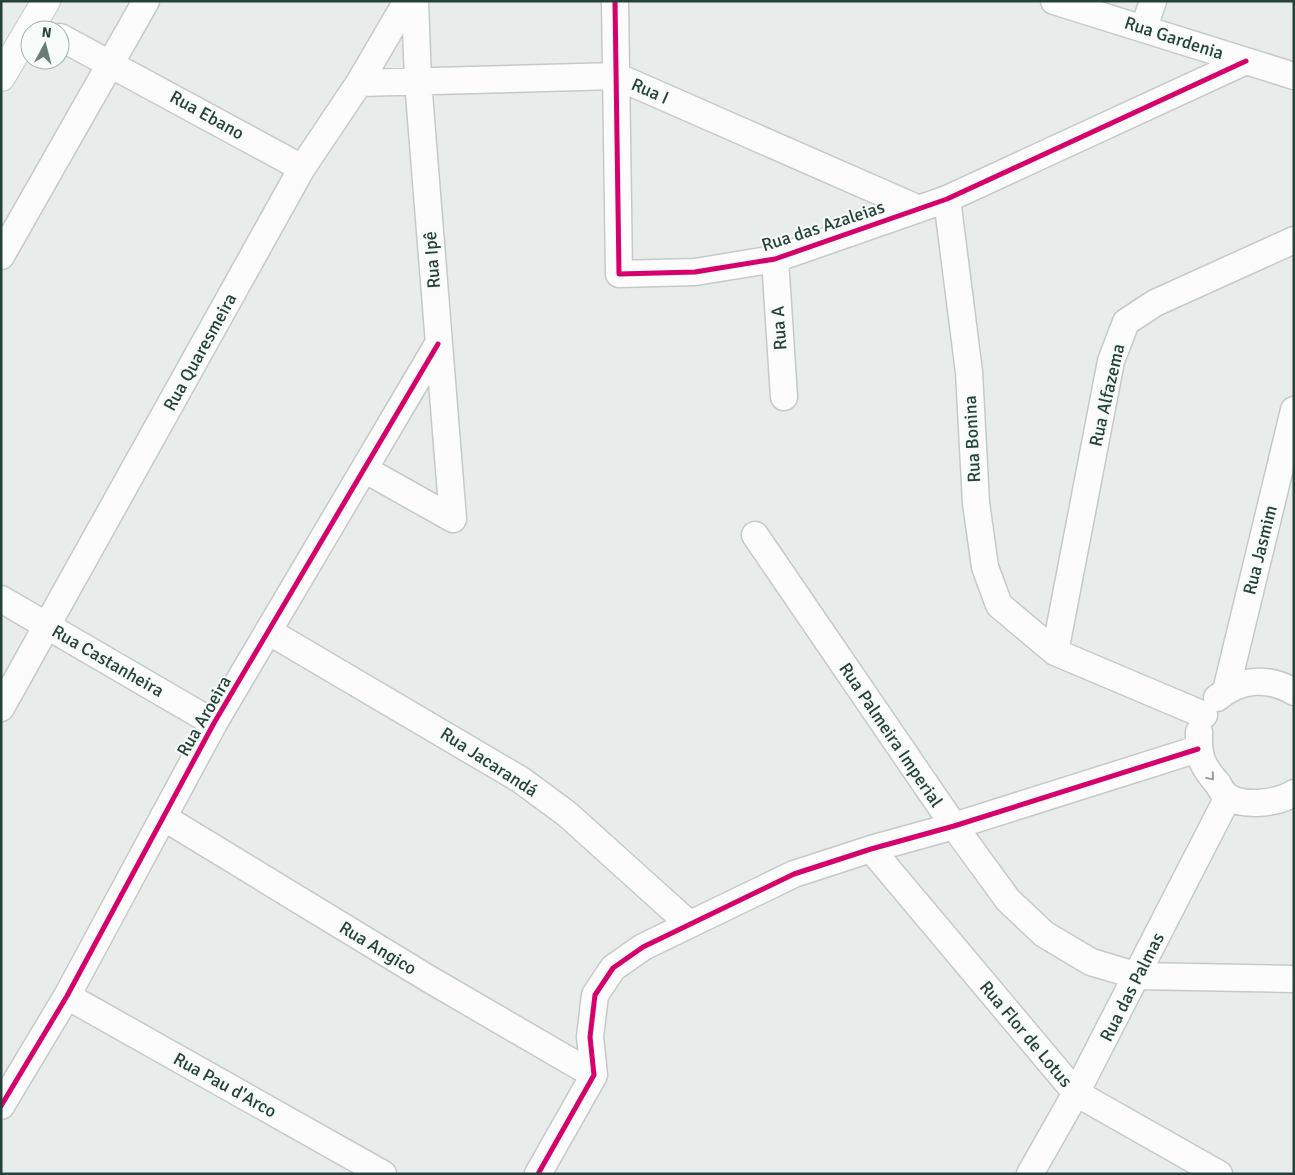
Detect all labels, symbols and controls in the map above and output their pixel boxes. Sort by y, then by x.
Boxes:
street label: Rua Gardenia [1122,12,1226,64]
north arrow [20,20,70,70]
text: N [41,24,52,42]
street label: Rua I [628,73,672,109]
street label: Rua Ebano [166,86,248,144]
street label: Rua das Azaleias [759,196,887,256]
street label: Rua Ipê [419,231,445,289]
street label: Rua Quaresmeira [159,289,241,415]
street label: Rua A [766,305,792,351]
street label: Rua Alfazema [1084,341,1130,449]
street label: Rua Bonina [959,395,985,483]
street label: Rua Jasmim [1238,503,1282,597]
street label: Rua Castanheira [48,620,168,702]
street label: Rua Palmeira Imperial [834,658,948,812]
street label: Rua Aroeira [172,672,236,760]
street label: Rua Jacarandá [436,722,542,802]
one-way arrow [1206,771,1214,780]
street label: Rua Angico [335,916,421,980]
street label: Rua das Palmas [1095,929,1169,1045]
street label: Rua Flor de Lotus [975,976,1077,1092]
street label: Rua Pau d'Arco [170,1048,280,1122]

